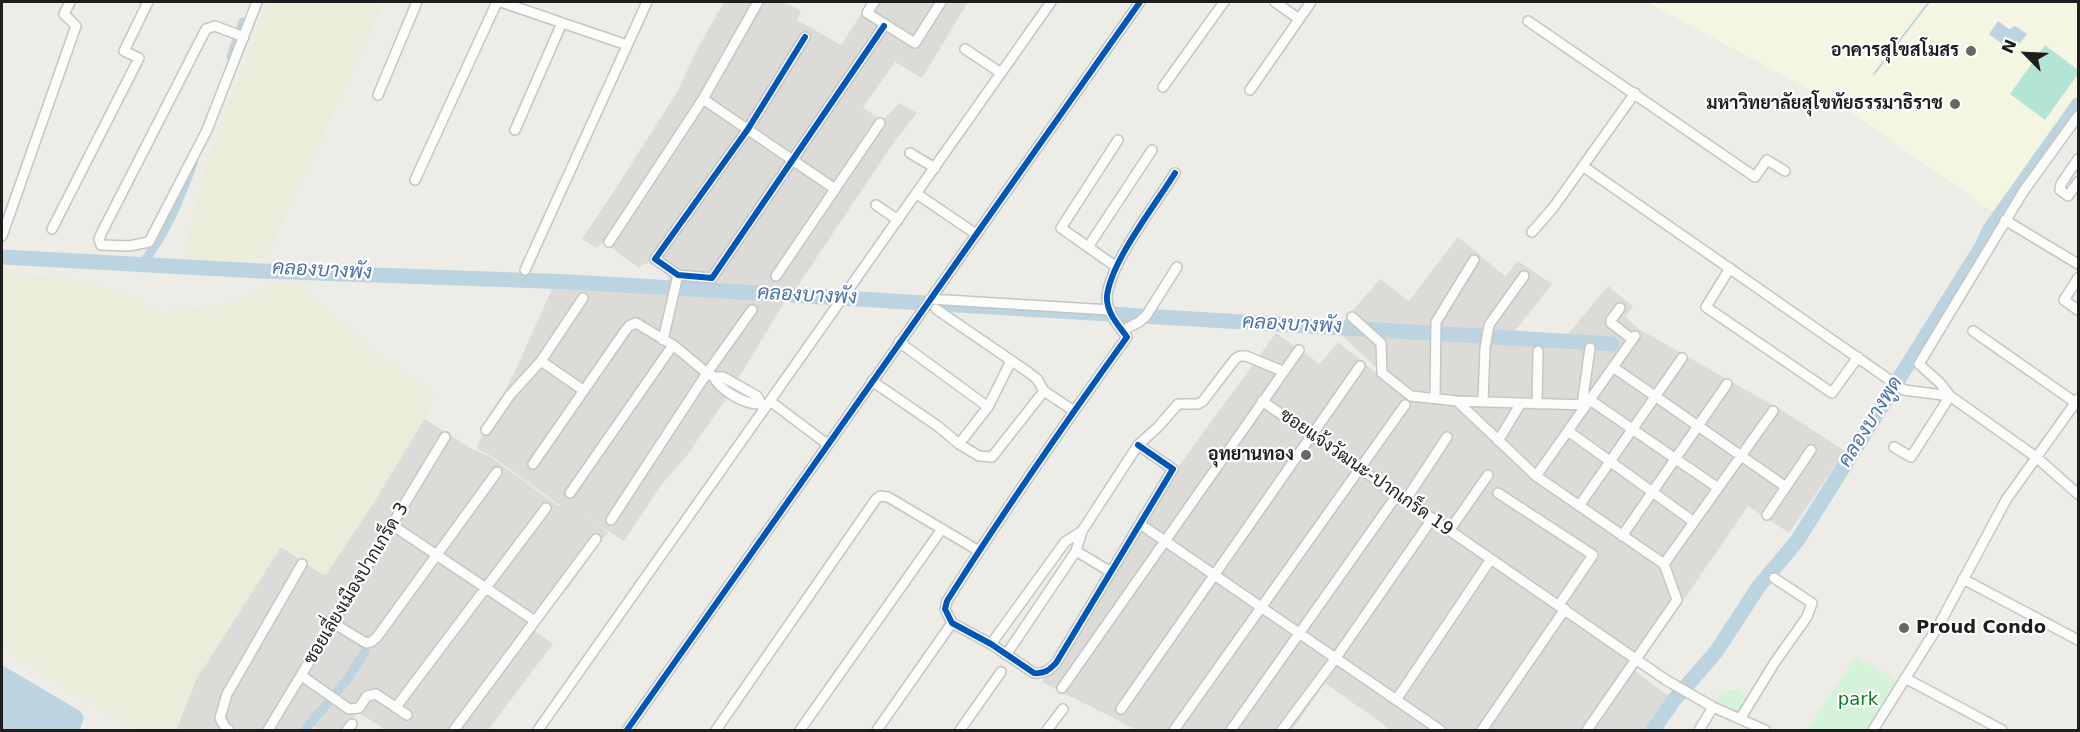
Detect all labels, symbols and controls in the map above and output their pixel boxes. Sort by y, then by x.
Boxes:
north arrow [1996,24,2056,84]
text: N [1998,37,2020,56]
place label: อาคารสุโขสโมสร [1831,40,1959,62]
marker: อาคารสุโขสโมสร [1964,44,1978,58]
place label: มหาวิทยาลัยสุโขทัยธรรมาธิราช [1706,93,1943,115]
marker: มหาวิทยาลัยสุโขทัยธรรมาธิราช [1948,97,1962,111]
water label: คลองบางพัง [272,256,372,286]
water label: คลองบางพัง [757,281,857,311]
water label: คลองบางพัง [1242,310,1342,340]
water label: คลองบางพูด [1834,372,1908,472]
street label: ซอยแจ้งวัฒนะ-ปากเกร็ด 19 [1275,405,1457,541]
place label: อุทยานทอง [1208,444,1294,466]
marker: อุทยานทอง [1299,448,1313,462]
street label: ซอยเลี่ยงเมืองปากเกร็ด 3 [300,499,414,669]
place label: Proud Condo [1916,617,2046,639]
marker: Proud Condo [1897,621,1911,635]
park label: park [1838,689,1878,711]

